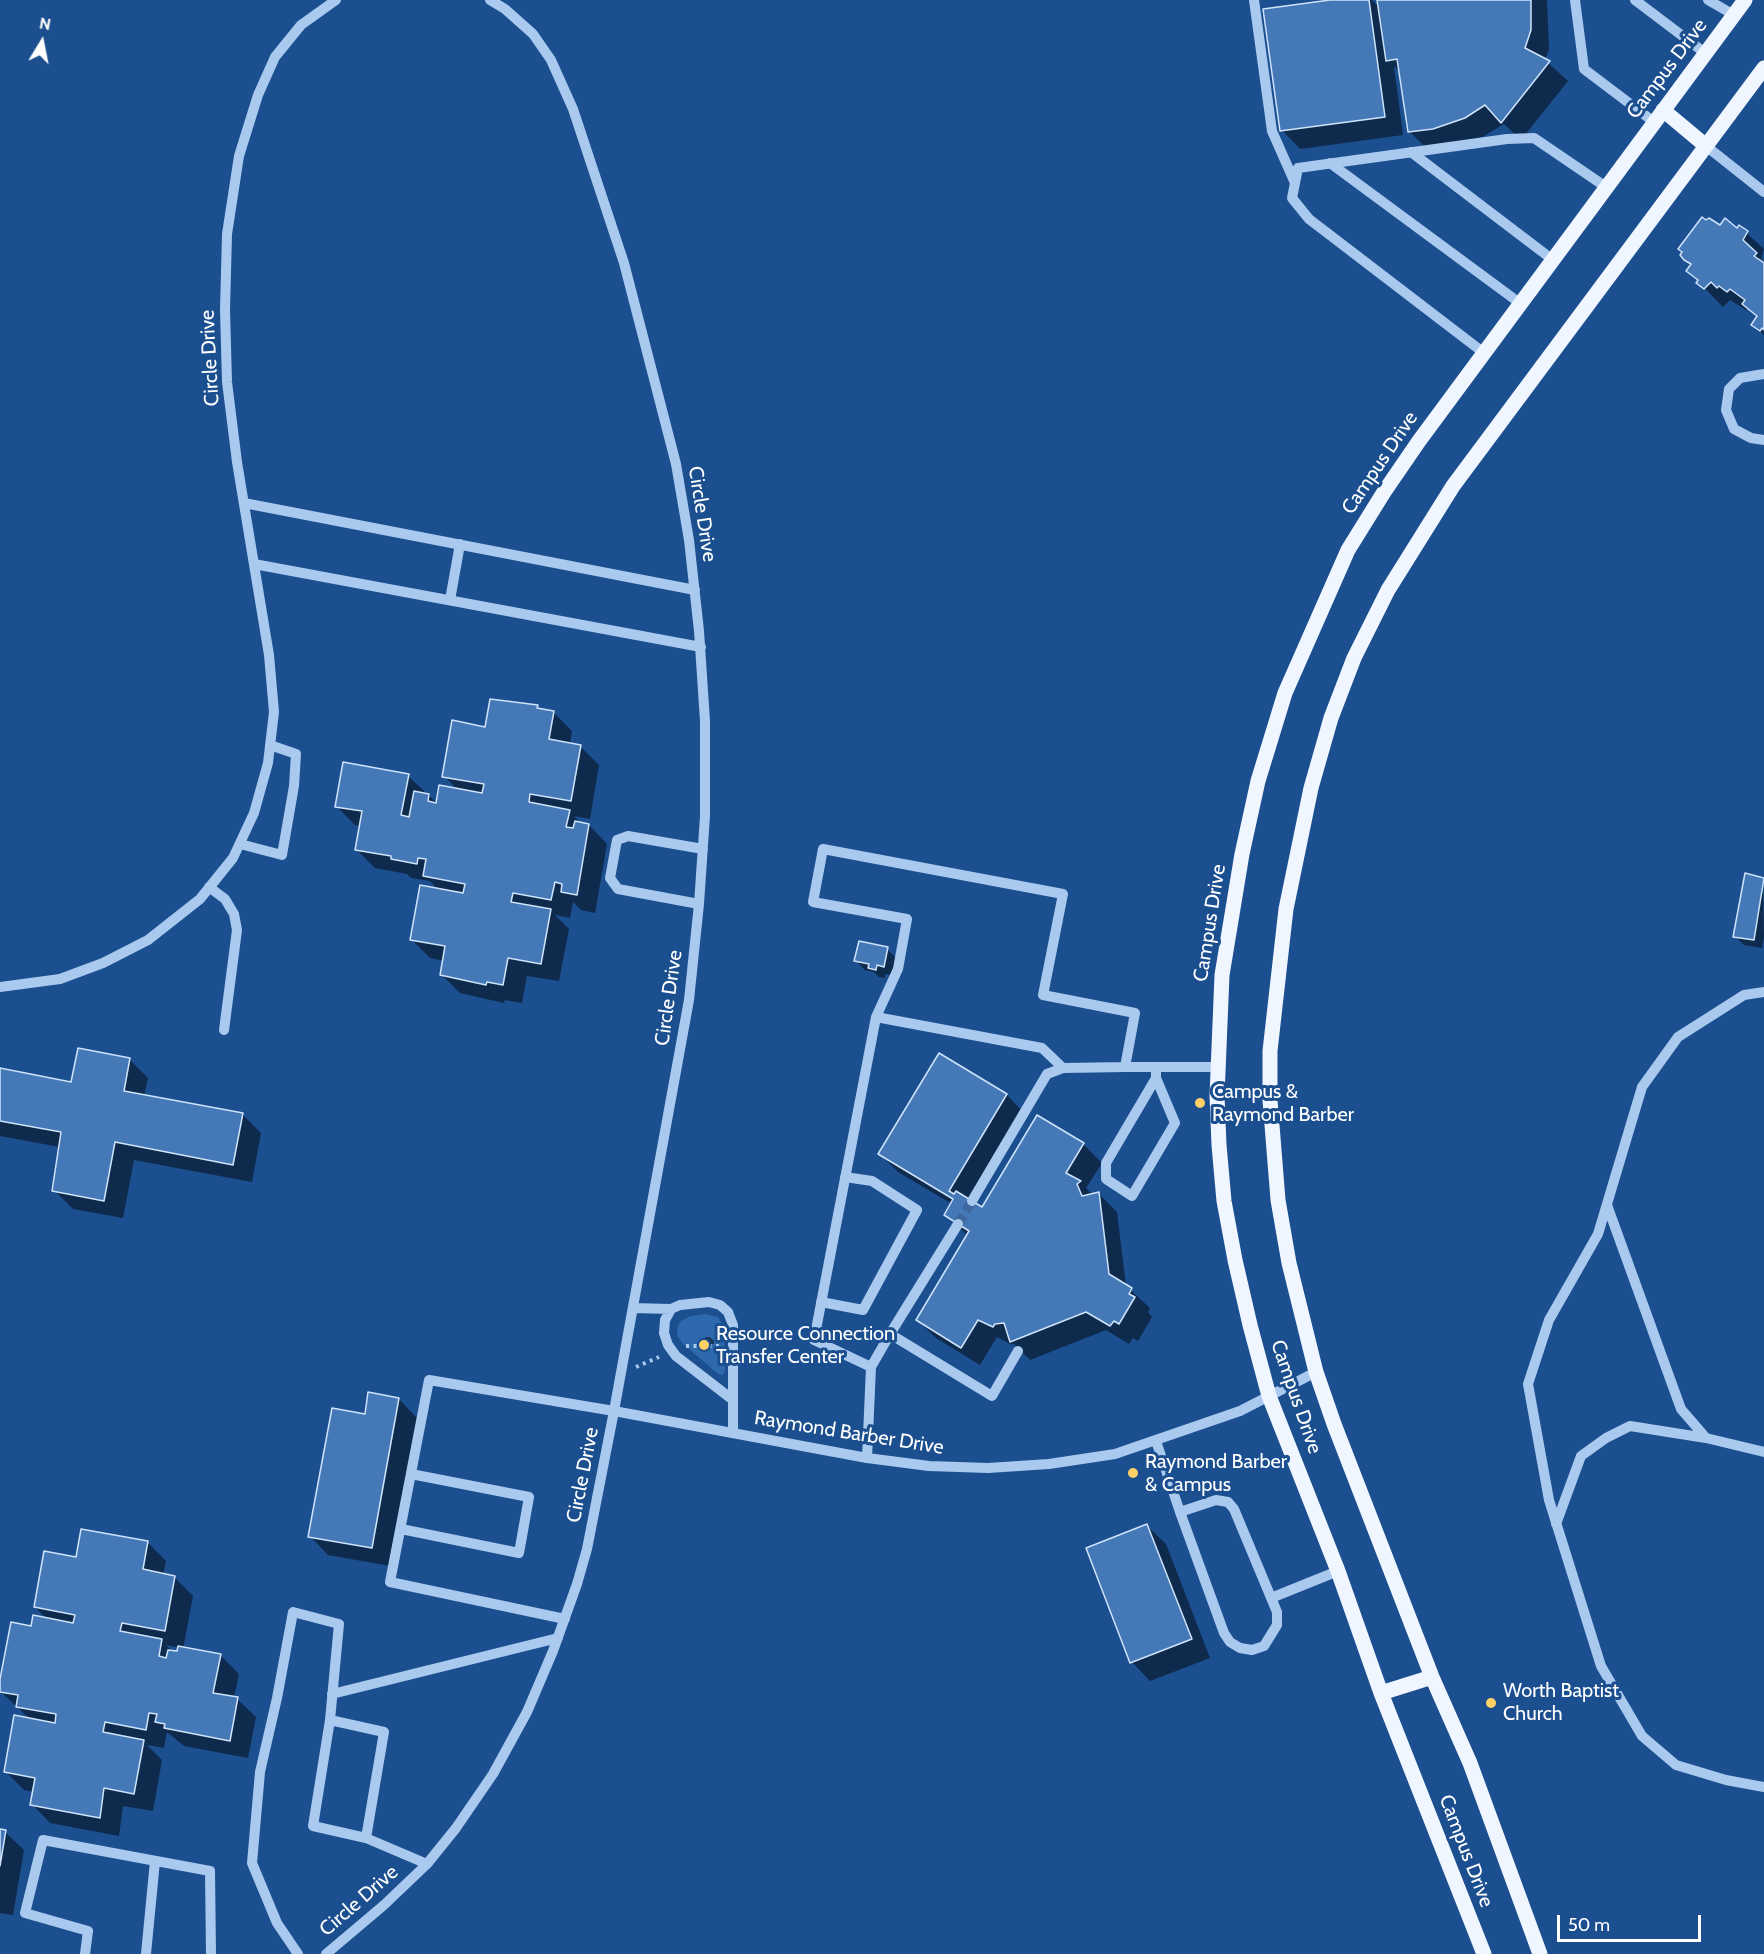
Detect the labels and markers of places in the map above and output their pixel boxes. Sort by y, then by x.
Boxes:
place label: Campus & Raymond Barber [1212,1080,1354,1127]
marker: Campus & Raymond Barber [1193,1096,1207,1110]
place label: Resource Connection Transfer Center [716,1322,895,1369]
marker: Resource Connection Transfer Center [697,1338,711,1352]
place label: Raymond Barber & Campus [1145,1450,1287,1497]
marker: Raymond Barber & Campus [1126,1466,1140,1480]
place label: Worth Baptist Church [1503,1679,1619,1726]
marker: Worth Baptist Church [1484,1696,1498,1710]

